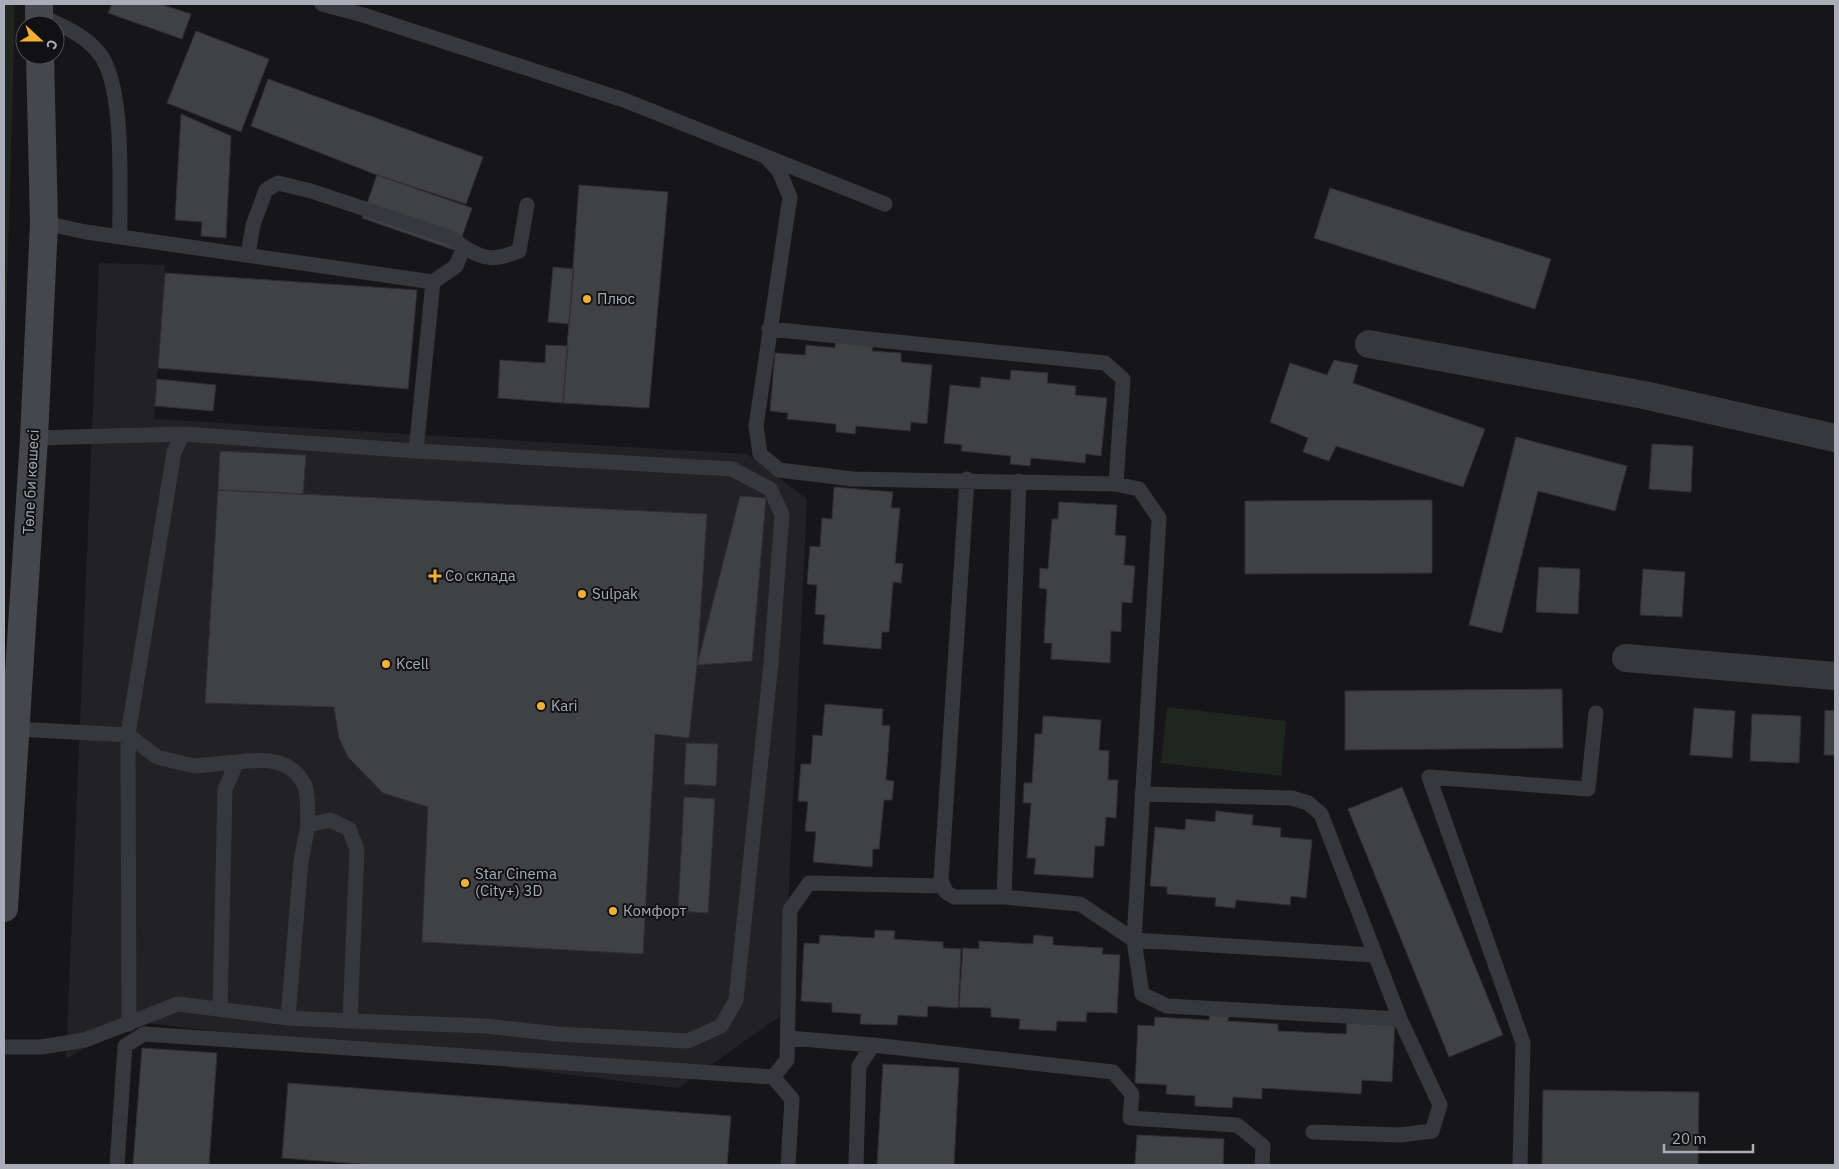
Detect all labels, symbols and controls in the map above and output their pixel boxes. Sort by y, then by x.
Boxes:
north arrow [15,15,65,65]
text: С [42,37,62,52]
place label: Плюс [597,289,636,308]
marker: Плюс [581,293,593,305]
street label: Төле би көшесі [18,429,43,535]
place label: Со склада [445,566,516,585]
marker: Со склада [429,570,441,582]
place label: Sulpak [592,584,638,603]
marker: Sulpak [576,588,588,600]
place label: Kcell [396,654,429,673]
marker: Kcell [380,658,392,670]
place label: Kari [551,696,578,715]
marker: Kari [535,700,547,712]
place label: Star Cinema (City+) 3D [475,864,557,900]
marker: Star Cinema (City+) 3D [459,877,471,889]
place label: Комфорт [623,901,687,920]
marker: Комфорт [607,905,619,917]
scale bar [1664,1122,1753,1154]
text: 20 m [1672,1129,1707,1148]

